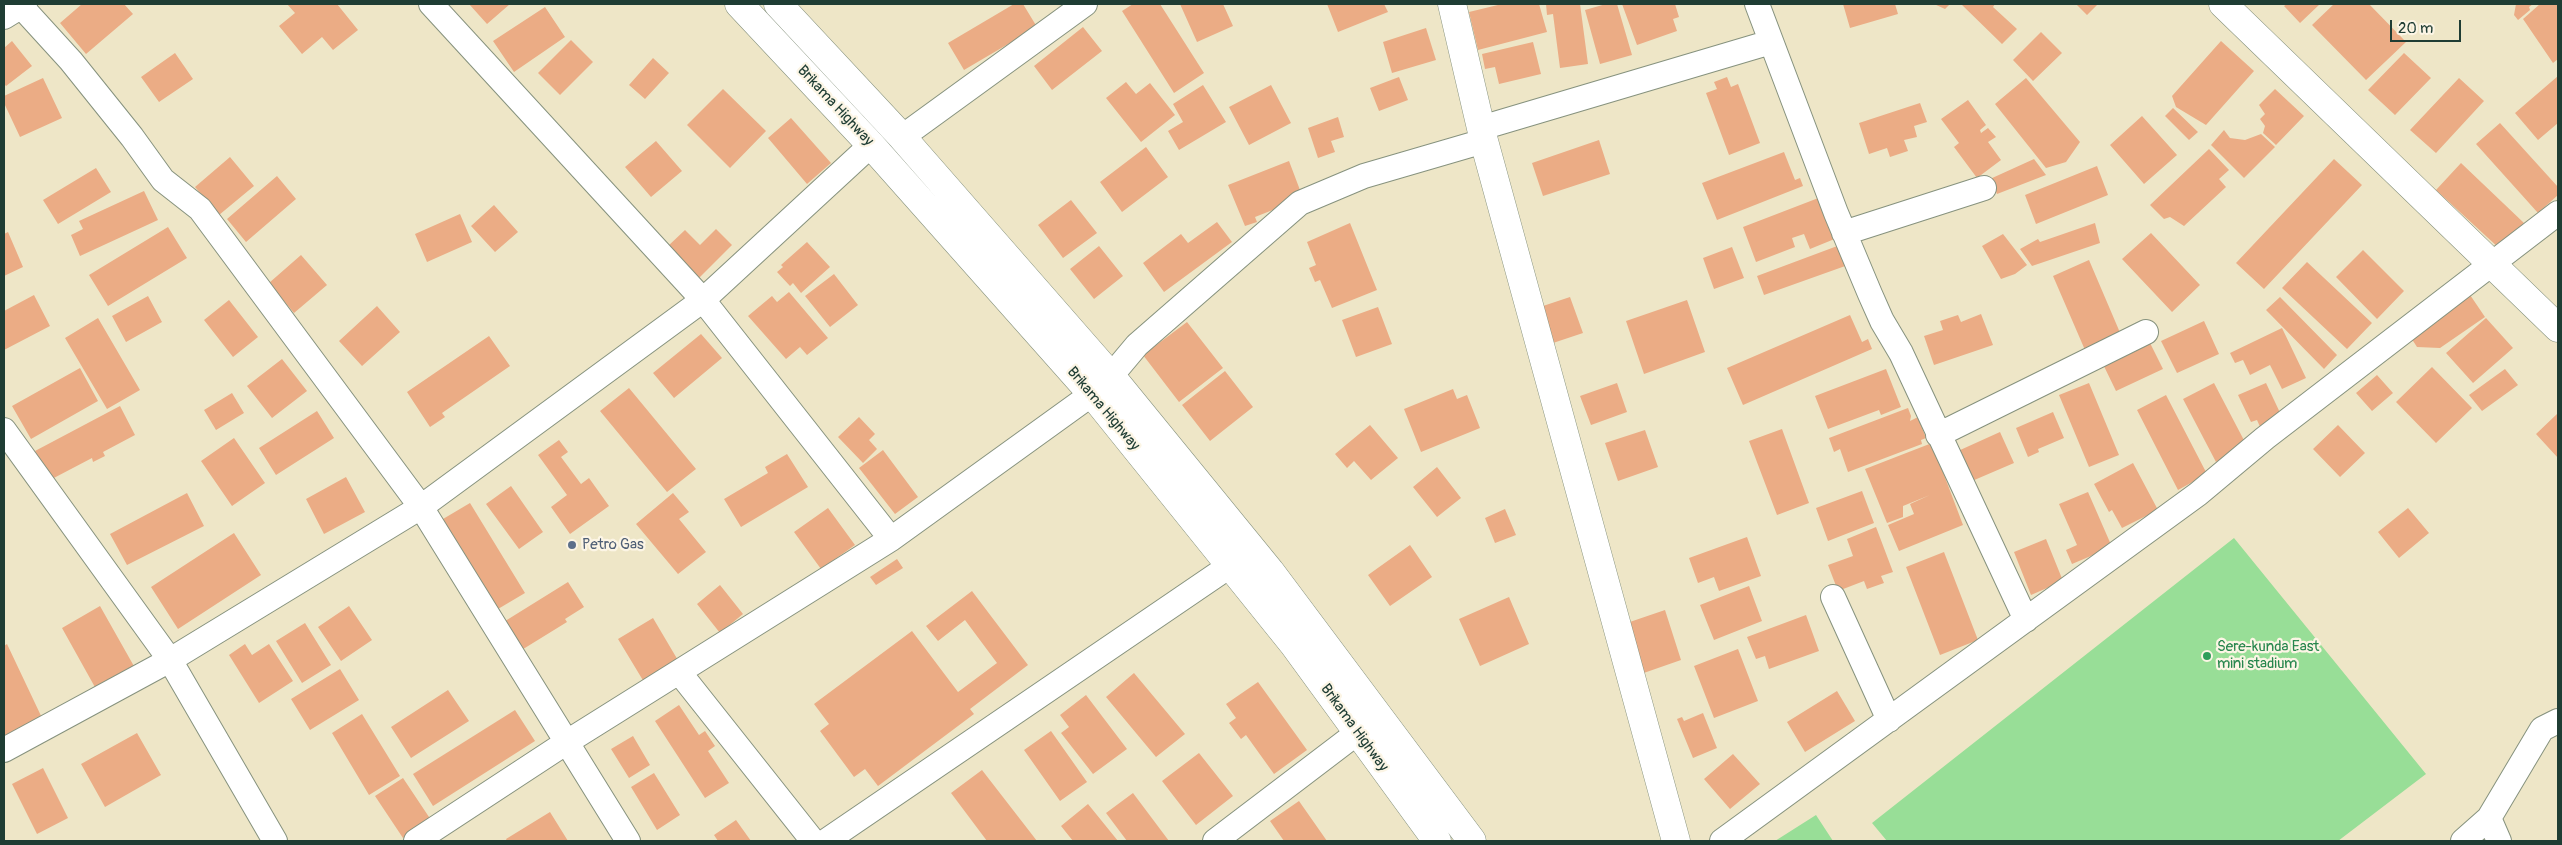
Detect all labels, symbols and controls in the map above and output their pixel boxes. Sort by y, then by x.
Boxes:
scale bar [2392,10,2463,42]
text: 20 m [2398,19,2433,38]
street label: Brikama Highway [793,62,877,150]
street label: Brikama Highway [1063,363,1143,455]
place label: Petro Gas [582,536,644,554]
marker: Petro Gas [566,539,578,551]
place label: Sere-kunda East mini stadium [2217,638,2319,673]
marker: Sere-kunda East mini stadium [2201,650,2213,662]
street label: Brikama Highway [1316,681,1392,775]

